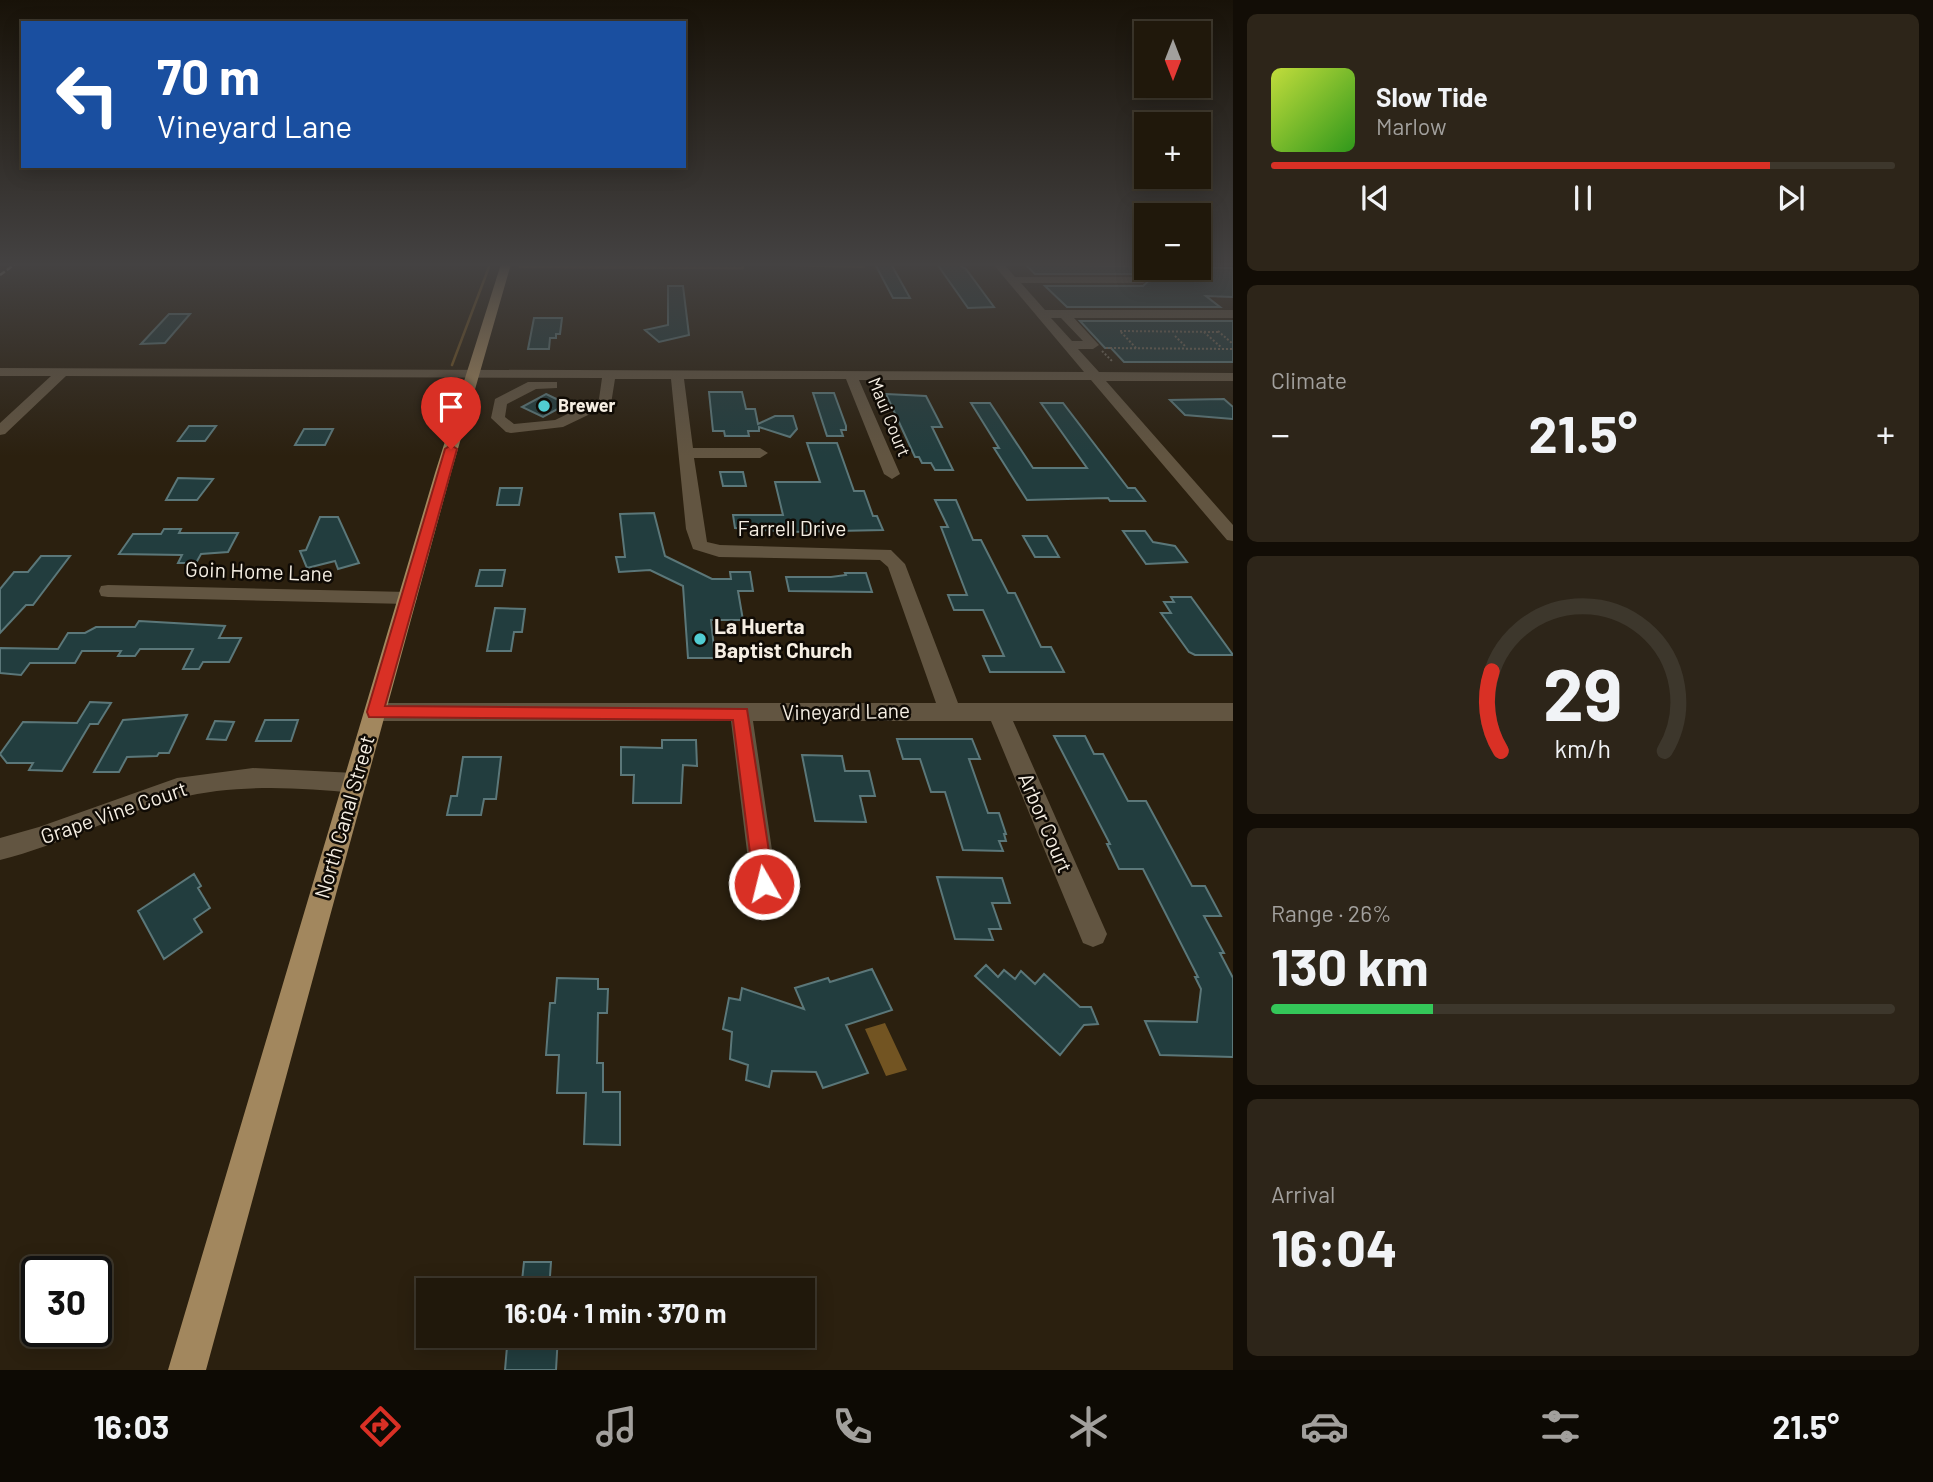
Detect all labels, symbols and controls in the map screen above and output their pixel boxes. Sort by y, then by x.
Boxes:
north arrow [1134,21,1211,98]
map controls [1134,21,1211,280]
text: 70 m [157,46,260,105]
icon: left [42,49,133,140]
text: Slow Tide [1376,81,1488,112]
text: Vineyard Lane [157,106,352,144]
button: + [1134,112,1211,189]
text: Marlow [1376,112,1447,140]
icon: previous [1356,179,1394,217]
icon: pause [1564,179,1602,217]
icon: next [1772,179,1810,217]
button: − [1134,203,1211,280]
text: Climate [1271,366,1347,394]
street label: Maui Court [864,374,916,460]
pin [421,377,481,449]
icon: arrive [432,388,470,426]
place label: Brewer [558,394,615,416]
marker: Brewer [536,398,552,414]
text: 21.5° [1529,401,1637,463]
text: − [1271,410,1290,456]
text: + [1876,410,1895,456]
street label: Farrell Drive [737,515,847,540]
street label: Goin Home Lane [185,555,333,586]
place label: La Huerta Baptist Church [714,613,852,662]
marker: La Huerta Baptist Church [692,631,708,647]
text: 29 [1543,648,1623,736]
street label: Vineyard Lane [782,697,910,724]
street label: North Canal Street [308,732,379,901]
text: km/h [1555,733,1611,763]
street label: Arbor Court [1014,769,1079,876]
street label: Grape Vine Court [37,775,190,848]
position arrow [727,847,801,921]
text: Range · 26% [1271,899,1392,927]
text: 130 km [1271,934,1429,996]
text: Arrival [1271,1180,1335,1208]
text: 16:04 [1271,1215,1397,1277]
speed limit sign: 30 [21,1256,112,1347]
text: 16:04 · 1 min · 370 m [505,1297,726,1328]
icon: directions [356,1402,405,1451]
icon: music [592,1402,641,1451]
icon: phone [828,1402,877,1451]
icon: climate [1064,1402,1113,1451]
icon: car [1300,1402,1349,1451]
icon: filters [1536,1402,1585,1451]
text: 16:03 [94,1407,169,1445]
text: 21.5° [1772,1407,1839,1445]

